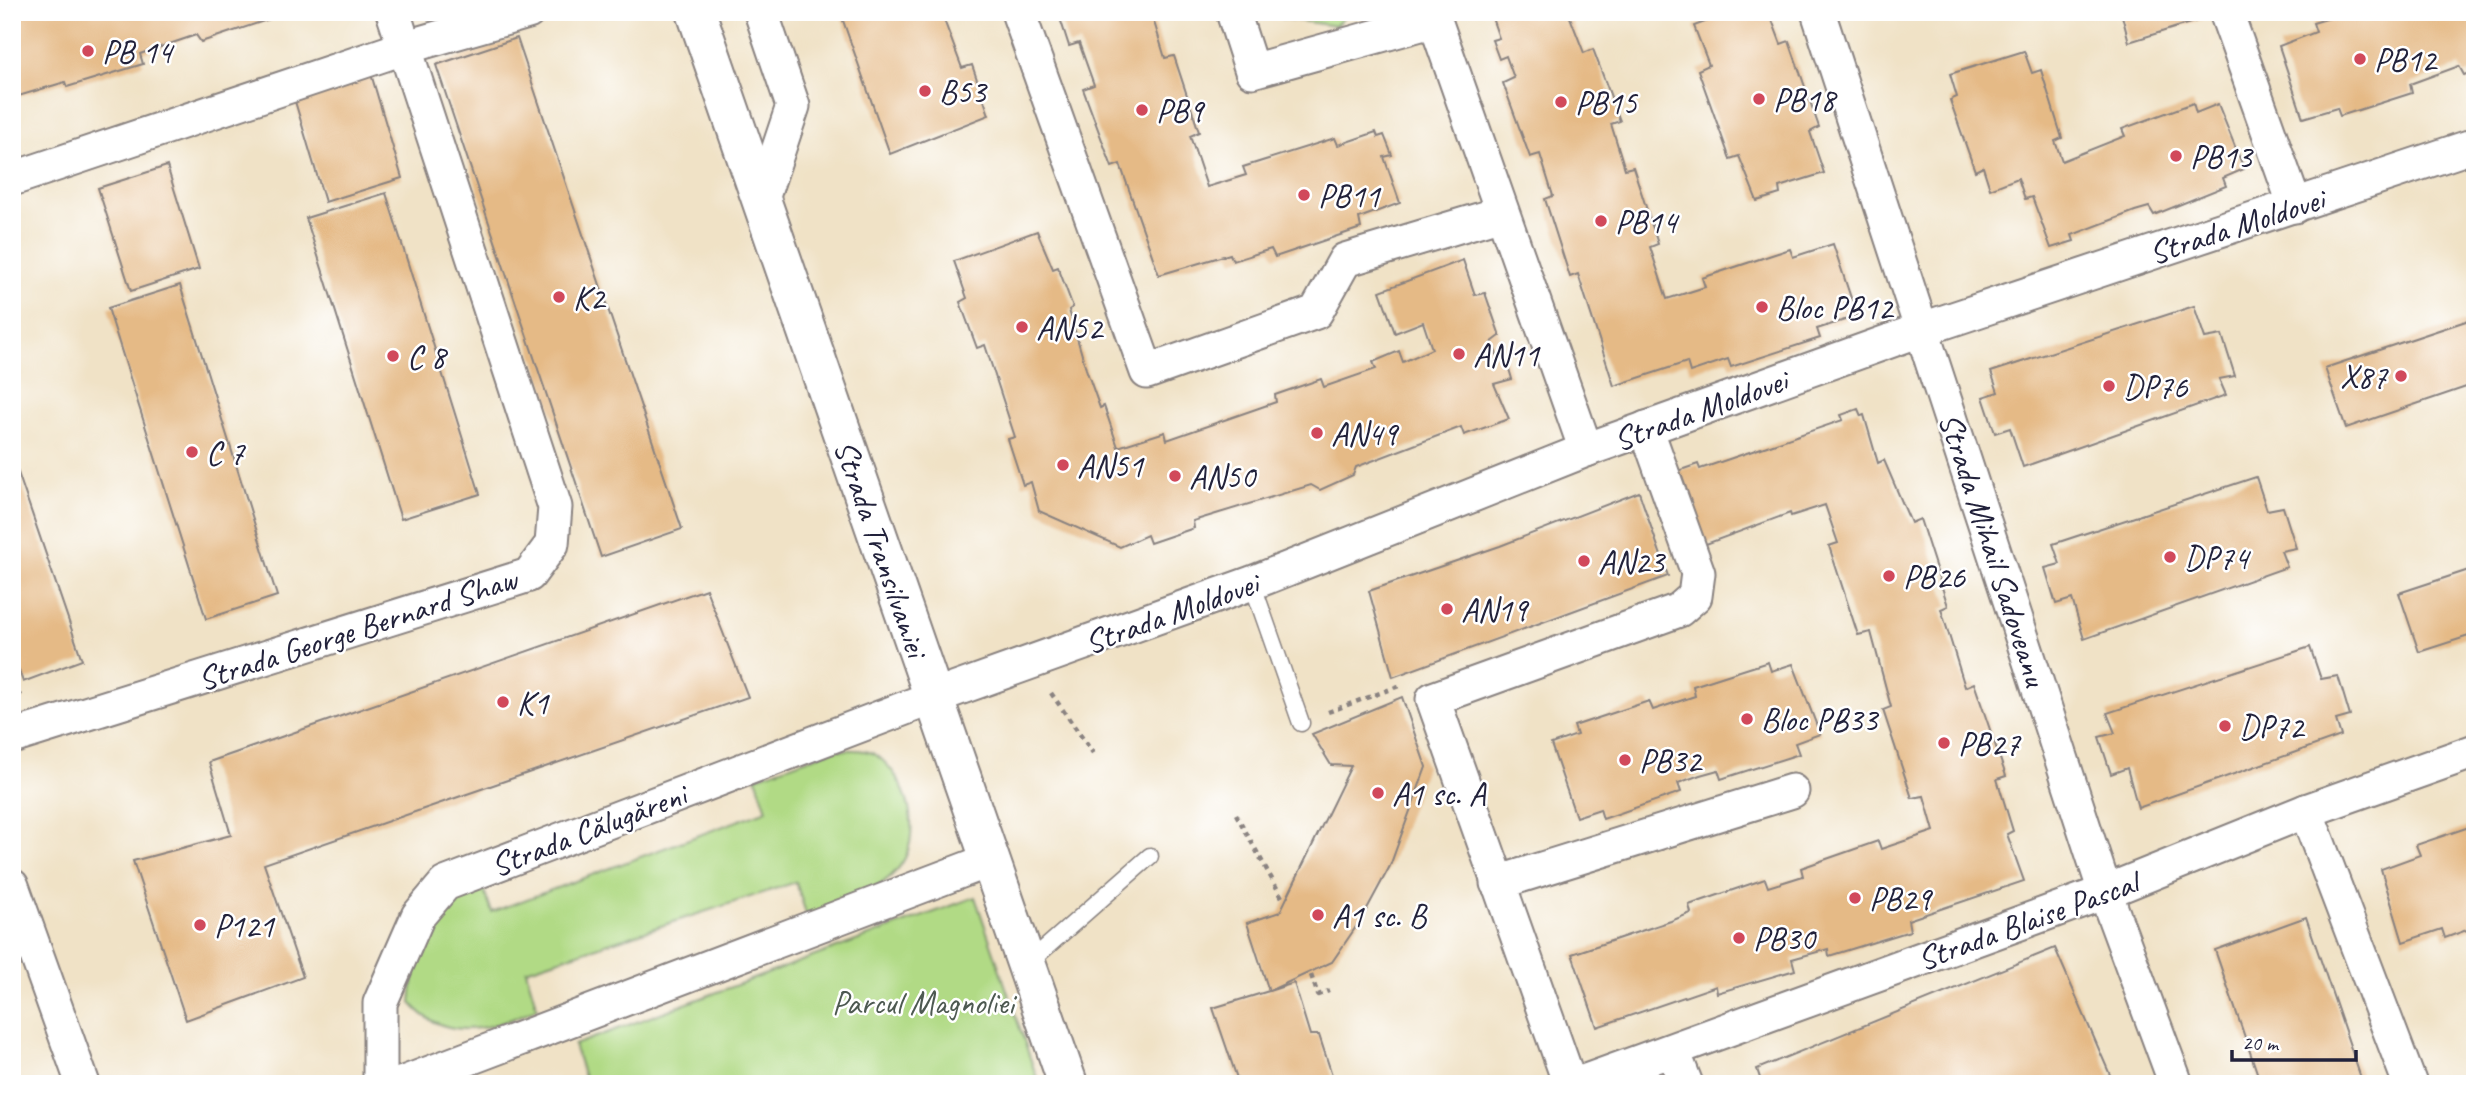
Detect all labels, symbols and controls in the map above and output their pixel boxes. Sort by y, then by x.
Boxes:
place label: PB 14 [102,31,175,73]
place label: PB12 [2374,39,2439,81]
marker: PB 14 [80,43,96,59]
marker: PB12 [2352,51,2368,67]
place label: B53 [939,71,988,113]
place label: PB18 [1773,79,1838,121]
place label: PB15 [1575,82,1639,124]
marker: B53 [917,83,933,99]
place label: PB9 [1156,90,1206,132]
marker: PB18 [1751,91,1767,107]
marker: PB15 [1553,94,1569,110]
marker: PB9 [1134,102,1150,118]
place label: PB13 [2190,136,2254,178]
marker: PB13 [2168,148,2184,164]
place label: PB11 [1318,175,1382,217]
street label: Strada Moldovei [2143,177,2333,274]
marker: PB11 [1296,187,1312,203]
place label: PB14 [1615,201,1680,243]
marker: PB14 [1593,213,1609,229]
place label: K2 [573,277,607,319]
place label: Bloc PB12 [1776,287,1896,329]
marker: K2 [551,289,567,305]
marker: Bloc PB12 [1754,299,1770,315]
place label: AN52 [1036,307,1105,349]
marker: AN52 [1014,319,1030,335]
place label: AN11 [1473,334,1541,376]
place label: C 8 [407,336,449,378]
marker: AN11 [1451,346,1467,362]
marker: C 8 [385,348,401,364]
place label: X87 [2340,356,2389,398]
street label: Strada Moldovei [1608,358,1796,461]
place label: DP76 [2123,366,2189,408]
marker: X87 [2393,368,2409,384]
marker: DP76 [2101,378,2117,394]
street label: Strada Mihail Sadoveanu [1929,408,2057,693]
place label: AN49 [1331,413,1400,455]
marker: AN49 [1309,425,1325,441]
place label: C 7 [206,432,247,474]
street label: Strada Transilvaniei [824,435,939,666]
marker: C 7 [184,444,200,460]
place label: AN51 [1077,445,1145,487]
place label: AN50 [1189,456,1257,498]
marker: AN51 [1055,457,1071,473]
marker: AN50 [1167,468,1183,484]
place label: DP74 [2184,537,2252,579]
place label: AN23 [1598,541,1666,583]
marker: DP74 [2162,549,2178,565]
marker: AN23 [1576,553,1592,569]
place label: PB26 [1903,556,1966,598]
street label: Strada George Bernard Shaw [192,557,525,700]
street label: Strada Moldovei [1079,561,1267,664]
marker: PB26 [1881,568,1897,584]
place label: AN19 [1461,589,1530,631]
marker: AN19 [1439,601,1455,617]
place label: K1 [517,682,550,724]
marker: K1 [495,694,511,710]
place label: Bloc PB33 [1761,699,1880,741]
place label: DP72 [2239,706,2307,748]
marker: Bloc PB33 [1739,711,1755,727]
marker: DP72 [2217,718,2233,734]
place label: PB27 [1958,723,2022,765]
marker: PB27 [1936,735,1952,751]
place label: PB32 [1639,740,1704,782]
marker: PB32 [1617,752,1633,768]
street label: Strada Călugăreni [485,772,695,886]
place label: A1 sc. A [1392,773,1487,815]
marker: A1 sc. A [1370,785,1386,801]
street label: Strada Blaise Pascal [1911,860,2148,980]
place label: PB29 [1869,878,1934,920]
marker: PB29 [1847,890,1863,906]
place label: A1 sc. B [1332,895,1428,937]
place label: P121 [214,905,276,947]
marker: A1 sc. B [1310,907,1326,923]
marker: P121 [192,917,208,933]
place label: PB30 [1753,918,1817,960]
marker: PB30 [1731,930,1747,946]
park label: Parcul Magnoliei [832,982,1018,1024]
scale bar [2232,1019,2356,1063]
text: 20 m [2242,1030,2280,1056]

